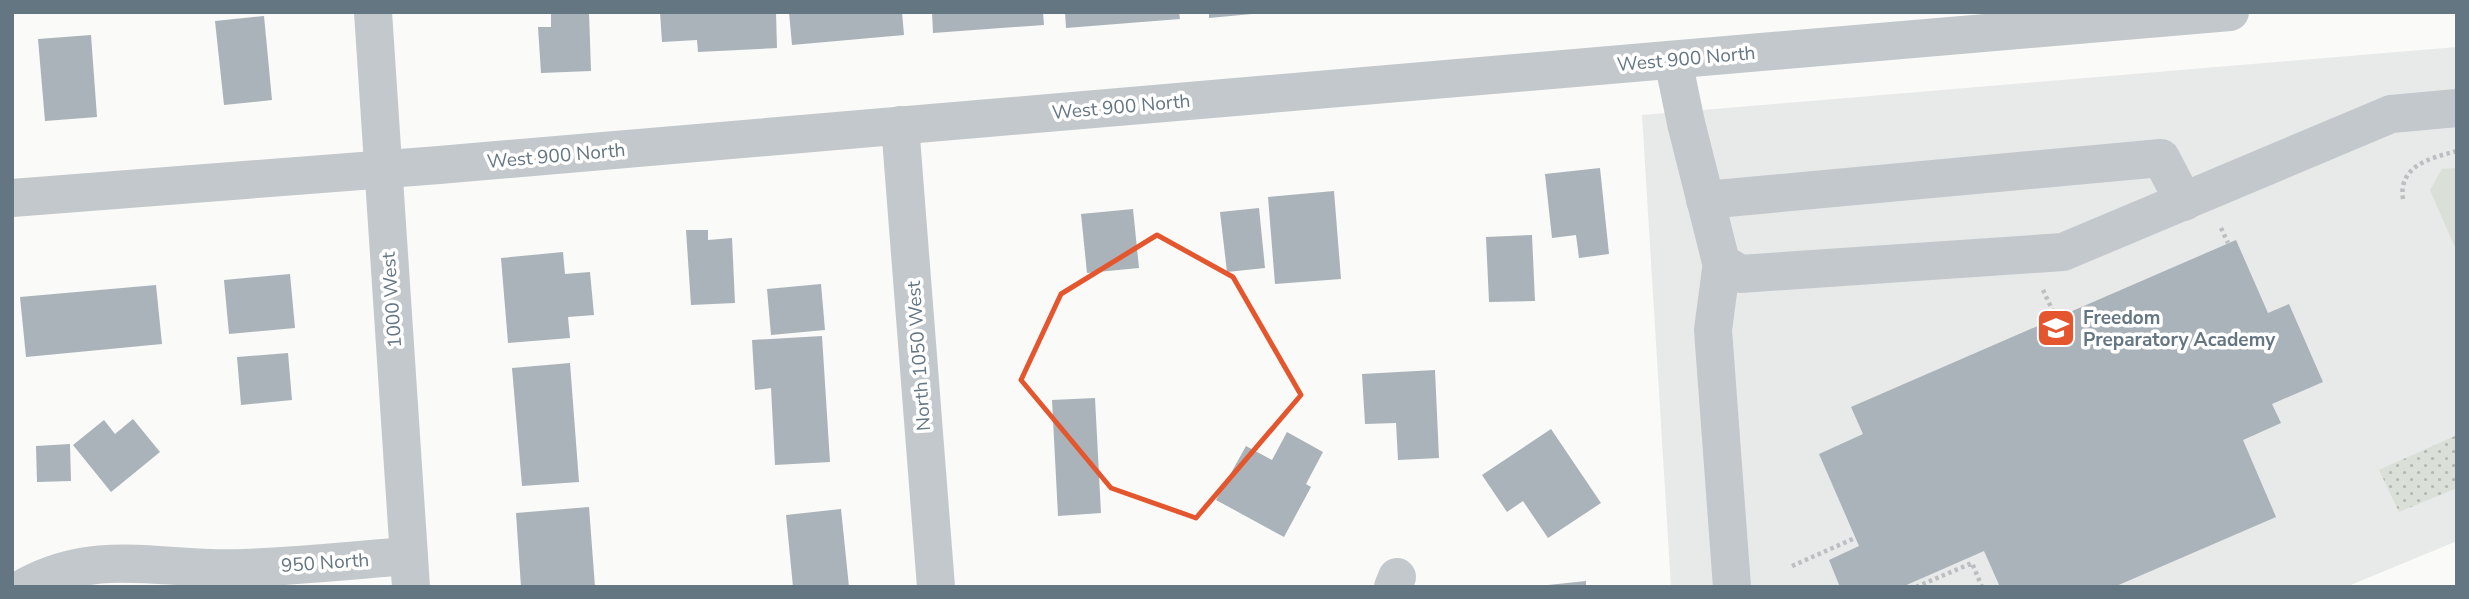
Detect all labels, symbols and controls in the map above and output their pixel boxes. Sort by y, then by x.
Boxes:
street label: West 900 North [1616,40,1756,78]
street label: West 900 North [1051,88,1191,126]
street label: West 900 North [486,137,626,175]
street label: 1000 West [376,251,408,349]
street label: North 1050 West [901,280,937,432]
place label: Freedom Preparatory Academy [2083,305,2276,353]
school or university icon: Freedom Preparatory Academy [2035,307,2077,349]
street label: 950 North [280,547,370,579]

